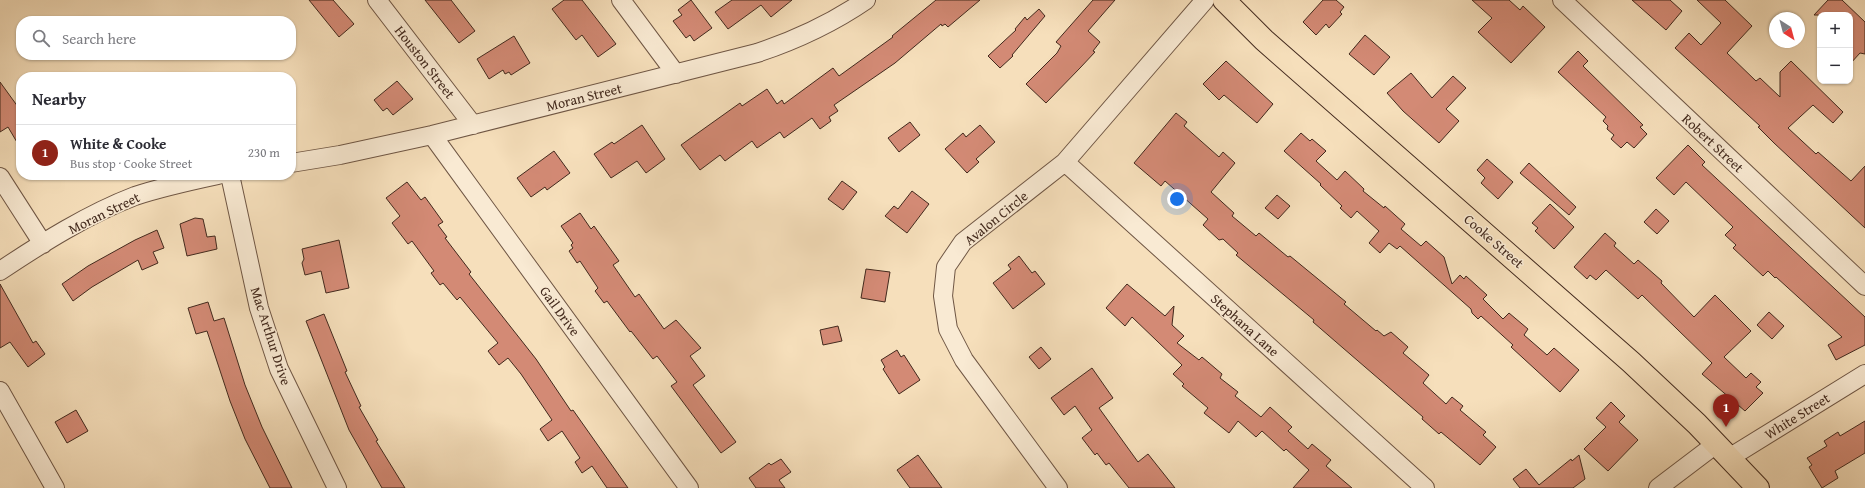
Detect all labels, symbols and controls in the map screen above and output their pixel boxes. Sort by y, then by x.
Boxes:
north arrow [1769,12,1805,48]
map controls [1817,12,1853,84]
button: + [1817,12,1853,48]
search box [16,16,296,60]
street label: Houston Street [390,21,460,103]
icon: search [30,27,52,49]
text: Search here [62,28,136,49]
button: − [1817,48,1853,84]
street label: Moran Street [544,78,624,116]
text: Nearby [32,86,86,111]
street label: Robert Street [1678,109,1748,177]
text: White & Cooke [70,133,166,154]
text: 1 [42,143,48,162]
text: 230 m [248,143,280,162]
text: Bus stop · Cooke Street [70,154,192,173]
street label: Avalon Circle [960,186,1032,250]
street label: Moran Street [65,187,143,239]
your location [1167,189,1187,209]
street label: Cooke Street [1460,209,1528,273]
street label: Gail Drive [535,282,585,340]
street label: Mac Arthur Drive [246,284,296,388]
street label: Stephana Lane [1206,289,1284,361]
street label: White Street [1760,388,1834,444]
pin: 1 [1713,394,1739,427]

